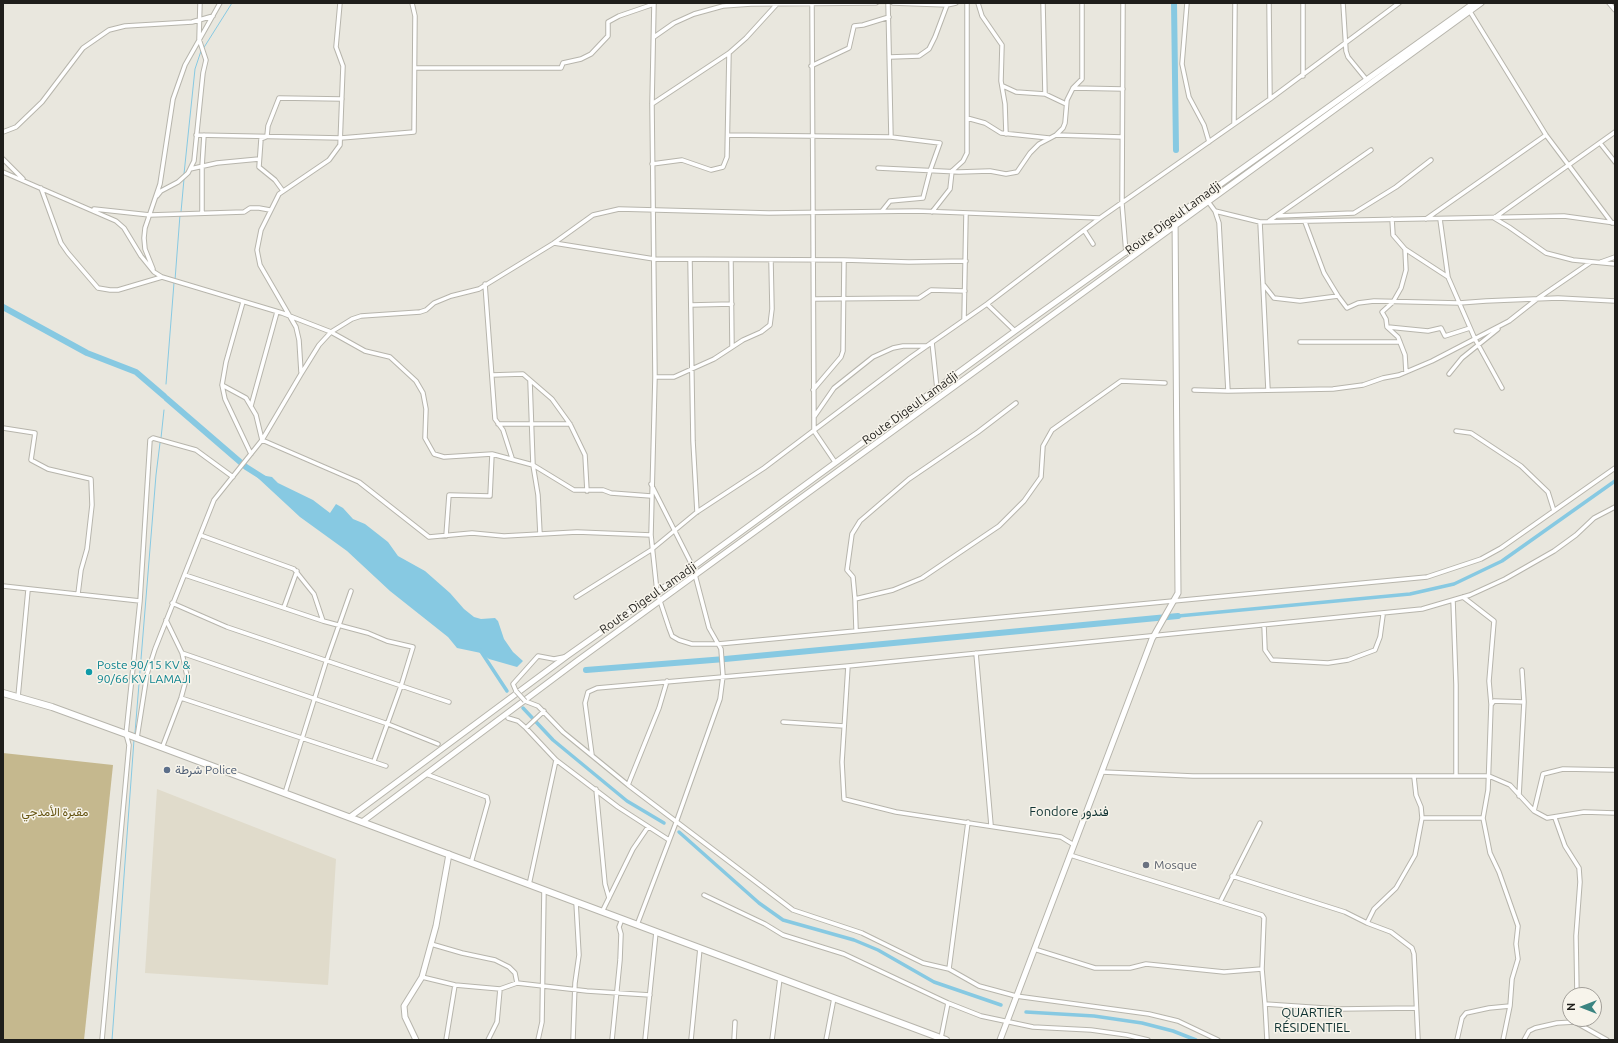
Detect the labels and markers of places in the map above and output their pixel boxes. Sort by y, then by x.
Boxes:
place label: Poste 90/15 KV & 90/66 KV LAMAJI [97,658,191,686]
marker: Poste 90/15 KV & 90/66 KV LAMAJI [84,667,94,677]
place label: شرطة Police [175,763,237,777]
marker: شرطة Police [162,765,172,775]
place label: Mosque [1154,858,1197,872]
marker: Mosque [1141,860,1151,870]

